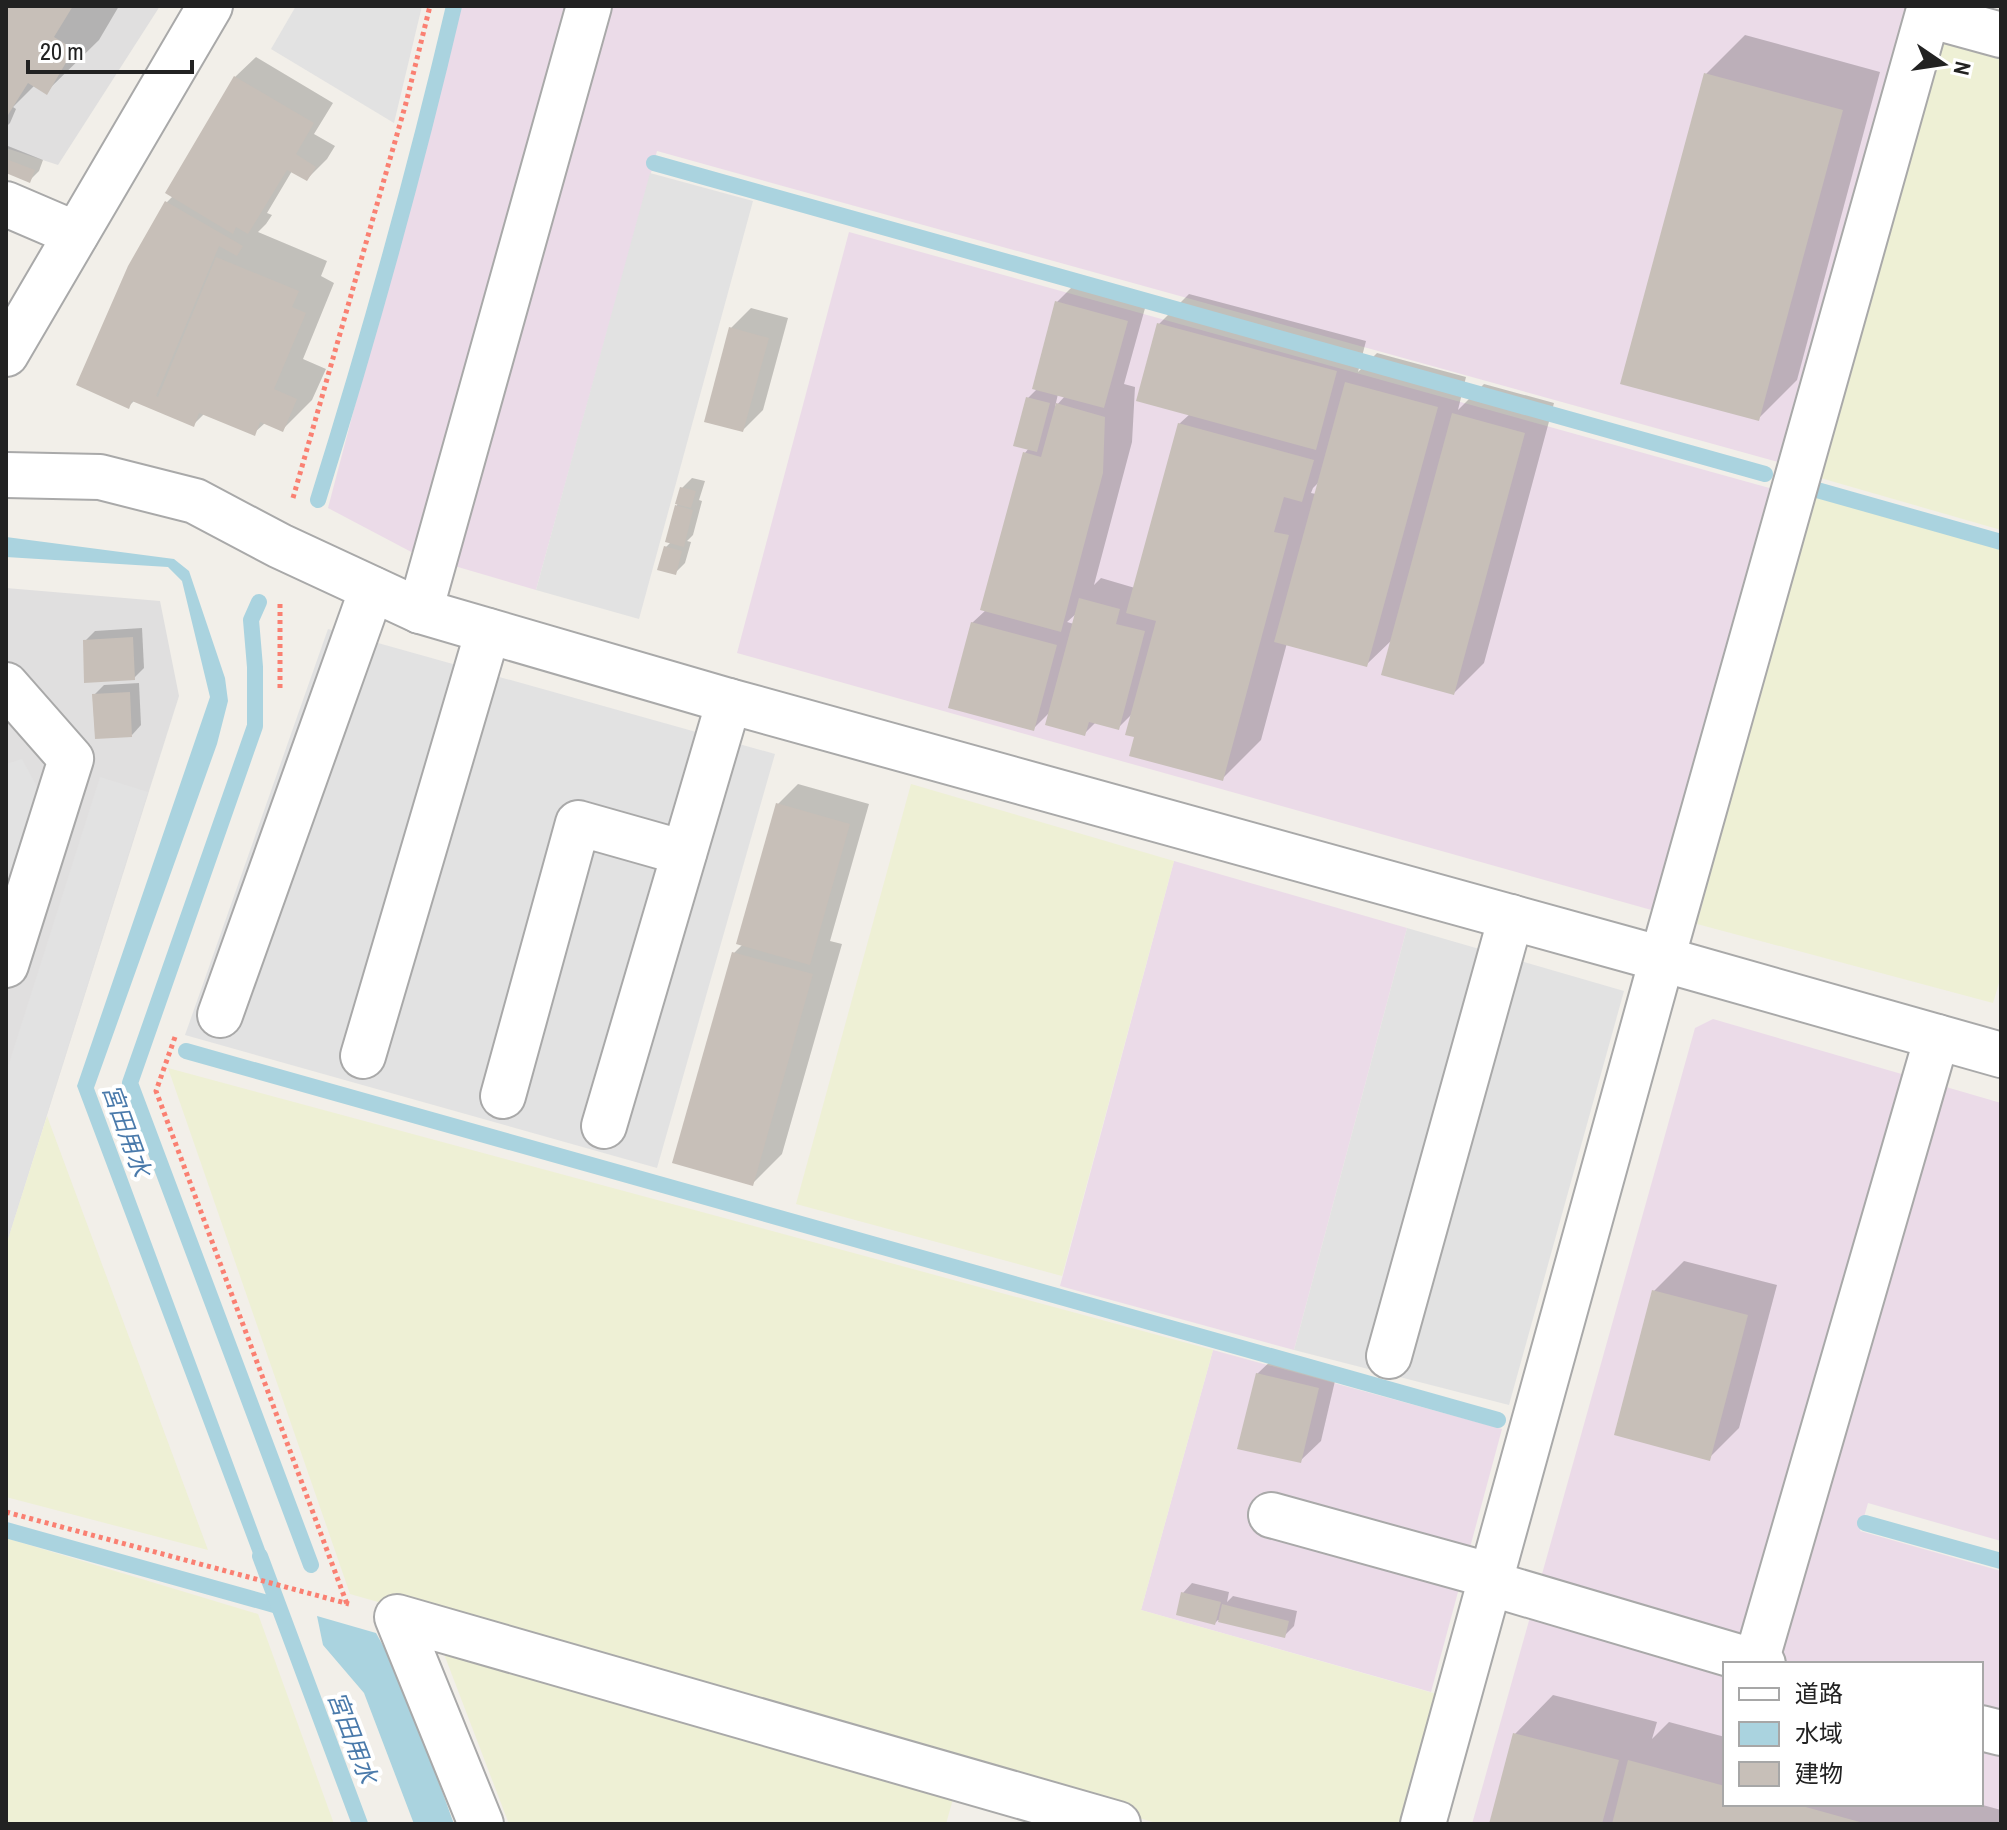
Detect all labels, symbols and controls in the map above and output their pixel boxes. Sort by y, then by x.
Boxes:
scale bar [28,24,192,74]
north arrow [1903,24,1983,104]
text: 20 m [40,35,84,67]
text: N [1946,59,1979,78]
water label: 宮田用水 [96,1079,159,1183]
legend [1723,1662,1983,1806]
text: 道路 [1795,1677,1843,1709]
water label: 宮田用水 [321,1686,386,1790]
text: 水域 [1795,1717,1843,1749]
text: 建物 [1795,1757,1843,1789]

